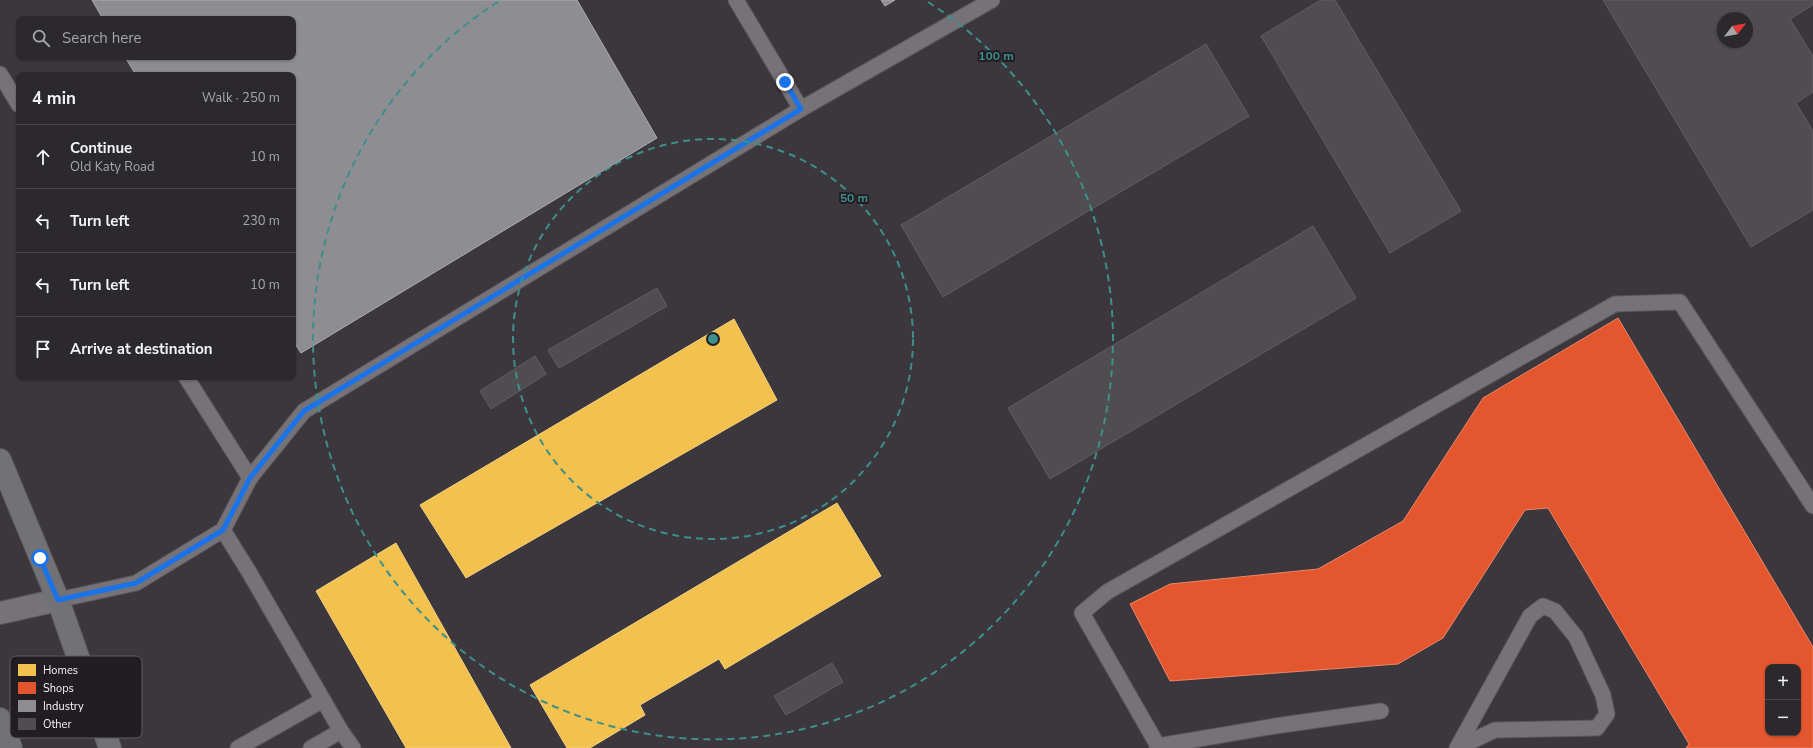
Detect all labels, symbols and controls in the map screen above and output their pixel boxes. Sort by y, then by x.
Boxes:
north arrow [1717,12,1753,48]
search box [16,16,296,60]
icon: search [30,27,52,49]
text: Search here [62,28,142,48]
text: 100 m [978,48,1014,64]
route end [776,73,794,91]
text: 4 min [32,87,76,110]
text: Walk · 250 m [202,89,280,107]
text: Continue [70,138,132,158]
icon: ahead [32,146,54,168]
text: 10 m [250,148,280,166]
text: Old Katy Road [70,158,155,176]
text: 50 m [840,190,868,206]
icon: left [32,210,54,232]
text: Turn left [70,211,129,231]
text: 230 m [242,212,280,230]
icon: left [32,274,54,296]
text: Turn left [70,275,129,295]
text: 10 m [250,276,280,294]
centre of rings [706,332,720,346]
icon: arrive [32,338,54,360]
text: Arrive at destination [70,339,213,359]
route start [31,549,49,567]
legend [10,656,142,738]
text: Homes [43,663,78,678]
map controls [1765,664,1801,736]
button: + [1765,664,1801,700]
text: Shops [43,681,74,696]
text: Industry [43,699,84,714]
button: − [1765,700,1801,736]
text: Other [43,717,71,732]

